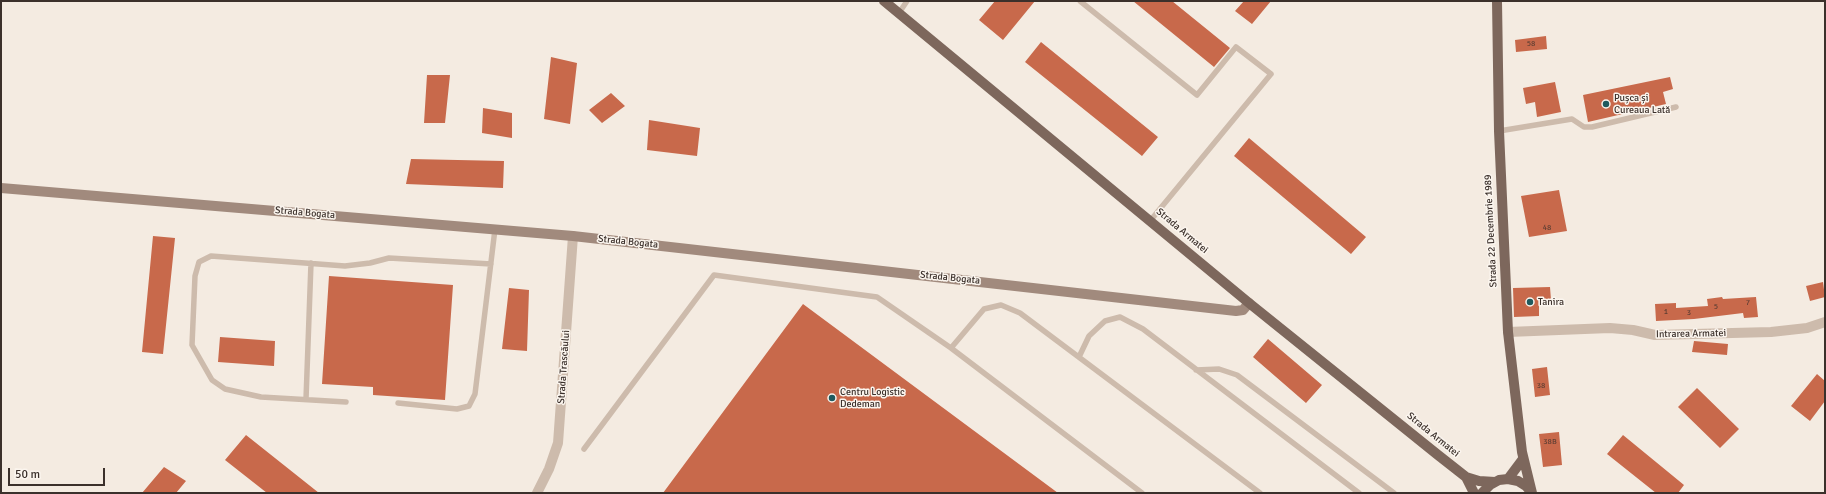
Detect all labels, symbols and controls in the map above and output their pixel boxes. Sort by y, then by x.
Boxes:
house number: 58 [1527,39,1535,49]
place label: Pușca și Cureaua Lată [1614,92,1670,116]
marker: Pușca și Cureaua Lată [1601,99,1611,109]
street label: Strada 22 Decembrie 1989 [1482,174,1500,288]
street label: Strada Bogata [274,204,336,222]
street label: Strada Armatei [1154,206,1210,256]
house number: 48 [1543,223,1551,233]
street label: Strada Bogata [597,233,659,251]
street label: Strada Bogata [919,269,981,287]
place label: Tanira [1538,296,1564,308]
marker: Tanira [1525,297,1535,307]
house number: 7 [1746,298,1750,308]
house number: 5 [1714,302,1718,312]
house number: 1 [1664,307,1668,317]
house number: 3 [1687,308,1691,318]
street label: Intrarea Armatei [1656,327,1726,341]
street label: Strada Trascăului [555,330,573,404]
house number: 38 [1537,381,1545,391]
place label: Centru Logistic Dedeman [840,386,905,410]
marker: Centru Logistic Dedeman [827,393,837,403]
street label: Strada Armatei [1404,410,1462,460]
house number: 38B [1543,437,1557,447]
scale bar [10,460,107,486]
text: 50 m [15,467,40,482]

